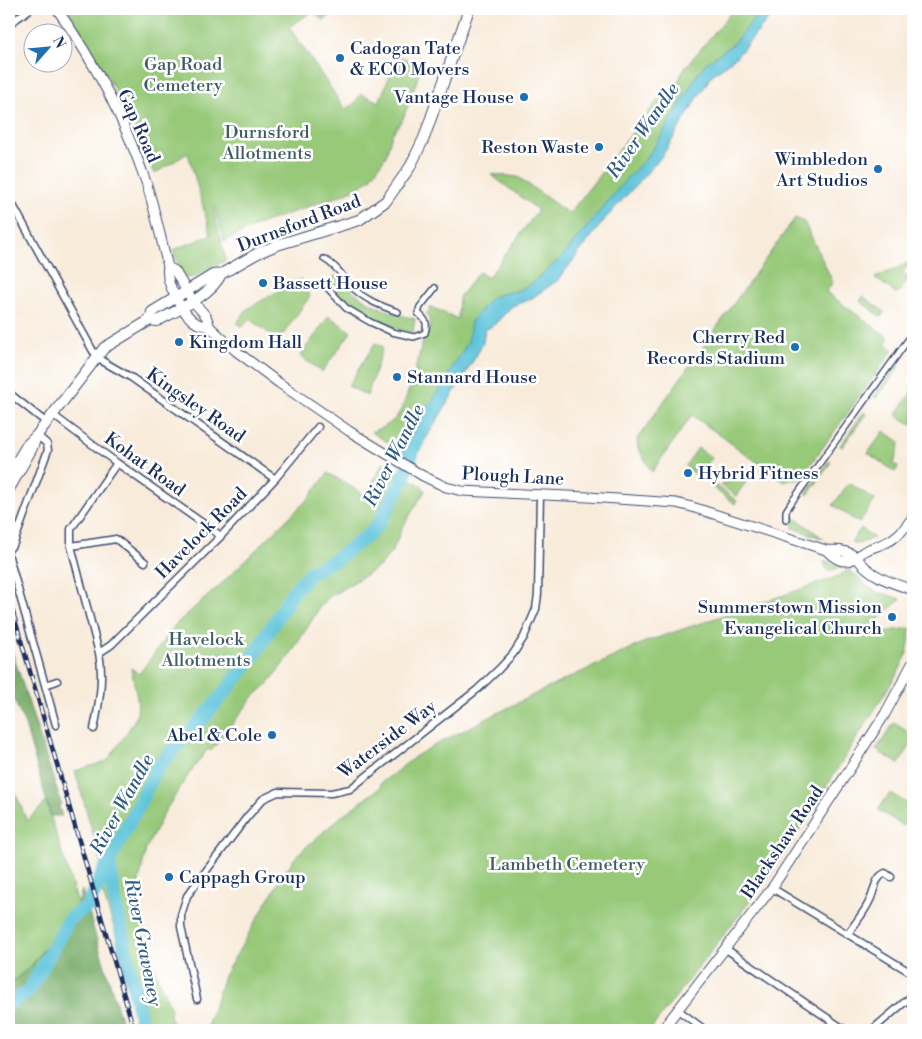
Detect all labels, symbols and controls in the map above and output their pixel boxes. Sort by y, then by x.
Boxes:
north arrow [22,22,72,72]
text: N [48,34,69,52]
place label: Cadogan Tate & ECO Movers [350,37,470,81]
marker: Cadogan Tate & ECO Movers [334,52,346,64]
park label: Gap Road Cemetery [144,53,223,97]
water label: River Wandle [601,78,685,184]
street label: Gap Road [112,86,165,167]
place label: Vantage House [392,86,514,109]
marker: Vantage House [518,91,530,103]
park label: Durnsford Allotments [221,121,312,165]
place label: Reston Waste [481,136,589,159]
marker: Reston Waste [593,141,605,153]
place label: Wimbledon Art Studios [774,148,868,192]
marker: Wimbledon Art Studios [872,163,884,175]
street label: Durnsford Road [234,189,365,258]
place label: Bassett House [272,272,388,295]
marker: Bassett House [257,277,269,289]
place label: Cherry Red Records Stadium [647,326,786,370]
place label: Kingdom Hall [189,331,303,354]
marker: Kingdom Hall [173,336,185,348]
marker: Cherry Red Records Stadium [789,341,801,353]
street label: Kingsley Road [142,363,250,448]
place label: Stannard House [407,366,537,389]
marker: Stannard House [391,371,403,383]
water label: River Wandle [358,400,430,511]
street label: Kohat Road [100,427,190,502]
street label: Plough Lane [461,462,565,491]
place label: Hybrid Fitness [698,462,819,485]
marker: Hybrid Fitness [682,467,694,479]
street label: Havelock Road [151,482,253,584]
place label: Summerstown Mission Evangelical Church [698,596,882,640]
marker: Summerstown Mission Evangelical Church [886,611,898,623]
park label: Havelock Allotments [160,628,251,672]
street label: Waterside Way [333,695,441,784]
place label: Abel & Cole [166,724,262,747]
marker: Abel & Cole [266,729,278,741]
water label: River Wandle [84,750,159,860]
street label: Blackshaw Road [735,781,829,904]
park label: Lambeth Cemetery [489,853,645,876]
place label: Cappagh Group [179,866,306,889]
marker: Cappagh Group [163,871,175,883]
water label: River Graveney [119,875,167,1009]

